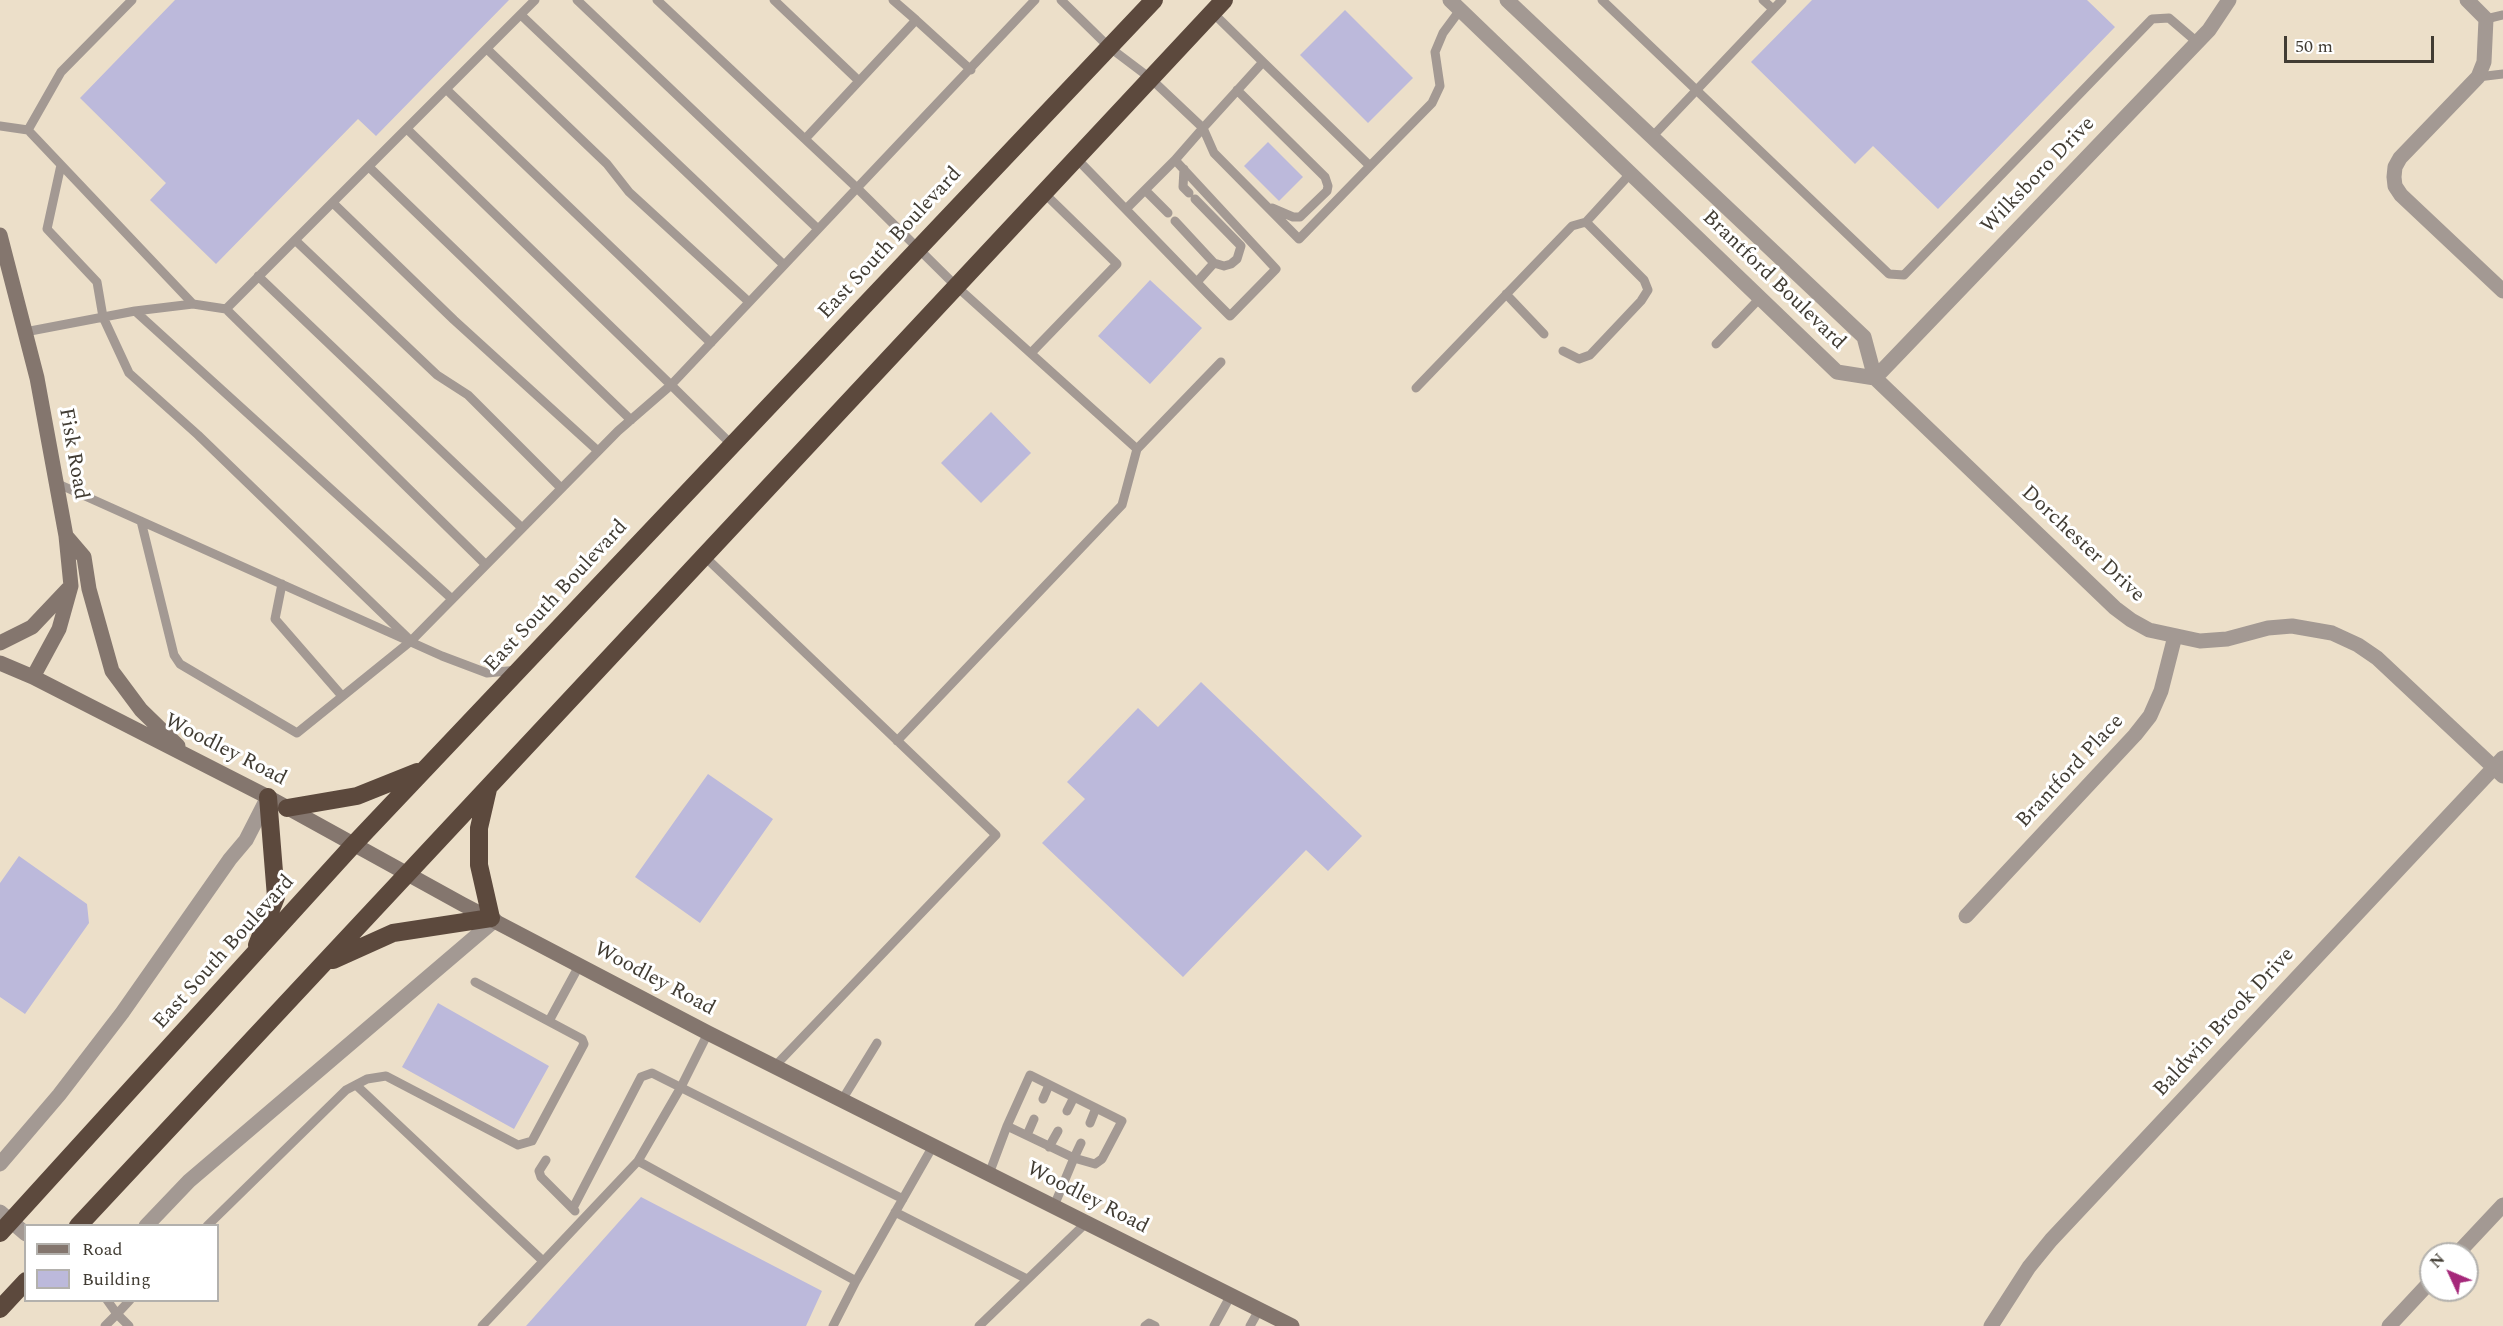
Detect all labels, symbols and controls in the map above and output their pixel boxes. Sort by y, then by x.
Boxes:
scale bar [2287,24,2437,62]
text: 50 m [2295,33,2333,60]
street label: Wilksboro Drive [1977,112,2101,240]
street label: East South Boulevard [814,163,968,325]
street label: Brantford Boulevard [1696,206,1850,356]
street label: Fisk Road [52,406,92,502]
street label: Dorchester Drive [2015,481,2149,609]
street label: East South Boulevard [480,516,634,678]
street label: Woodley Road [160,709,290,793]
street label: Brantford Place [2012,710,2130,834]
street label: East South Boulevard [149,871,301,1035]
street label: Woodley Road [589,937,719,1023]
street label: Baldwin Brook Drive [2149,943,2301,1103]
street label: Woodley Road [1022,1157,1152,1241]
legend [24,1224,219,1302]
text: Road [82,1236,123,1263]
north arrow [2419,1242,2479,1302]
text: N [2424,1248,2451,1274]
text: Building [82,1266,151,1293]

